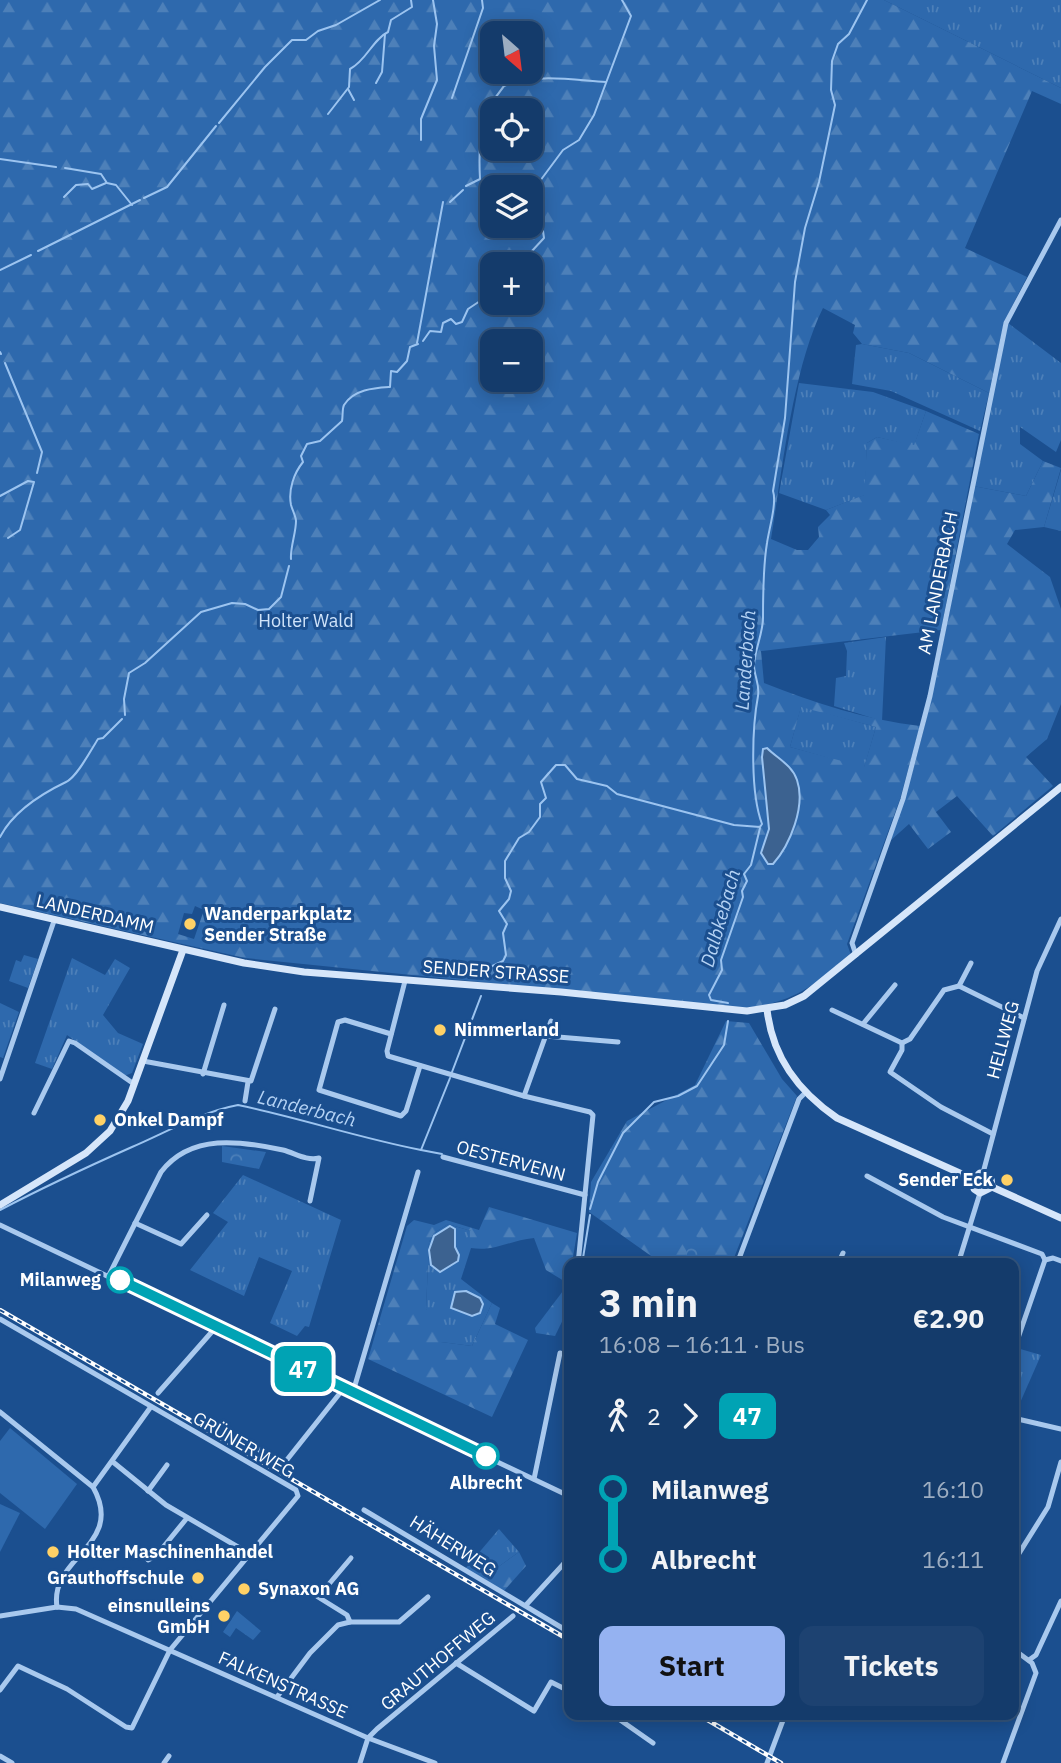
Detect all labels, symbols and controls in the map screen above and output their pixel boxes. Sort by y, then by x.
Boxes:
north arrow [480,21,542,84]
map controls [480,21,543,392]
button: locate [480,98,543,161]
button: layers [480,175,543,238]
button: + [480,252,543,315]
button: − [480,329,543,392]
street label: AM LANDERBACH [912,510,963,656]
park label: Holter Wald [258,609,354,632]
water label: Landerbach [730,609,760,711]
water label: Dalbkebach [695,866,745,970]
street label: LANDERDAMM [34,889,156,938]
place label: Wanderparkplatz Sender Straße [204,902,352,946]
marker: Wanderparkplatz Sender Straße [182,916,198,932]
street label: SENDER STRASSE [422,955,570,988]
street label: HELLWEG [981,998,1024,1081]
place label: Nimmerland [454,1018,559,1041]
marker: Nimmerland [432,1022,448,1038]
water label: Landerbach [255,1084,359,1132]
place label: Onkel Dampf [114,1108,224,1131]
marker: Onkel Dampf [92,1112,108,1128]
street label: OESTERVENN [454,1135,568,1186]
place label: Sender Eck [898,1168,994,1191]
marker: Sender Eck [999,1172,1015,1188]
marker: Milanweg [107,1267,133,1293]
place label: Milanweg [20,1268,101,1291]
text: 3 min [599,1278,698,1327]
text: €2.90 [913,1301,984,1335]
text: 16:08 – 16:11 · Bus [599,1329,805,1359]
line badge: 47 [272,1346,334,1392]
text: 47 [289,1353,317,1385]
icon: walk [599,1397,637,1435]
icon: forward [671,1397,709,1435]
text: 47 [733,1400,762,1432]
text: 2 [647,1401,661,1431]
street label: GRÜNER WEG [189,1406,299,1483]
marker: Albrecht [473,1443,499,1469]
place label: Albrecht [450,1471,523,1494]
text: Milanweg [651,1472,768,1506]
text: 16:10 [922,1474,984,1504]
street label: HÄHERWEG [406,1510,501,1581]
place label: Holter Maschinenhandel [67,1540,274,1563]
text: Albrecht [651,1542,756,1576]
marker: Holter Maschinenhandel [45,1544,61,1560]
text: 16:11 [922,1544,984,1574]
place label: Grauthoffschule [47,1566,184,1589]
marker: Grauthoffschule [190,1570,206,1586]
place label: Synaxon AG [258,1577,359,1600]
marker: Synaxon AG [236,1581,252,1597]
place label: einsnulleins GmbH [108,1594,210,1638]
street label: GRAUTHOFFWEG [376,1606,500,1715]
marker: einsnulleins GmbH [216,1608,232,1624]
button: Start [599,1626,785,1706]
button: Tickets [799,1626,984,1706]
street label: FALKENSTRASSE [215,1646,351,1723]

